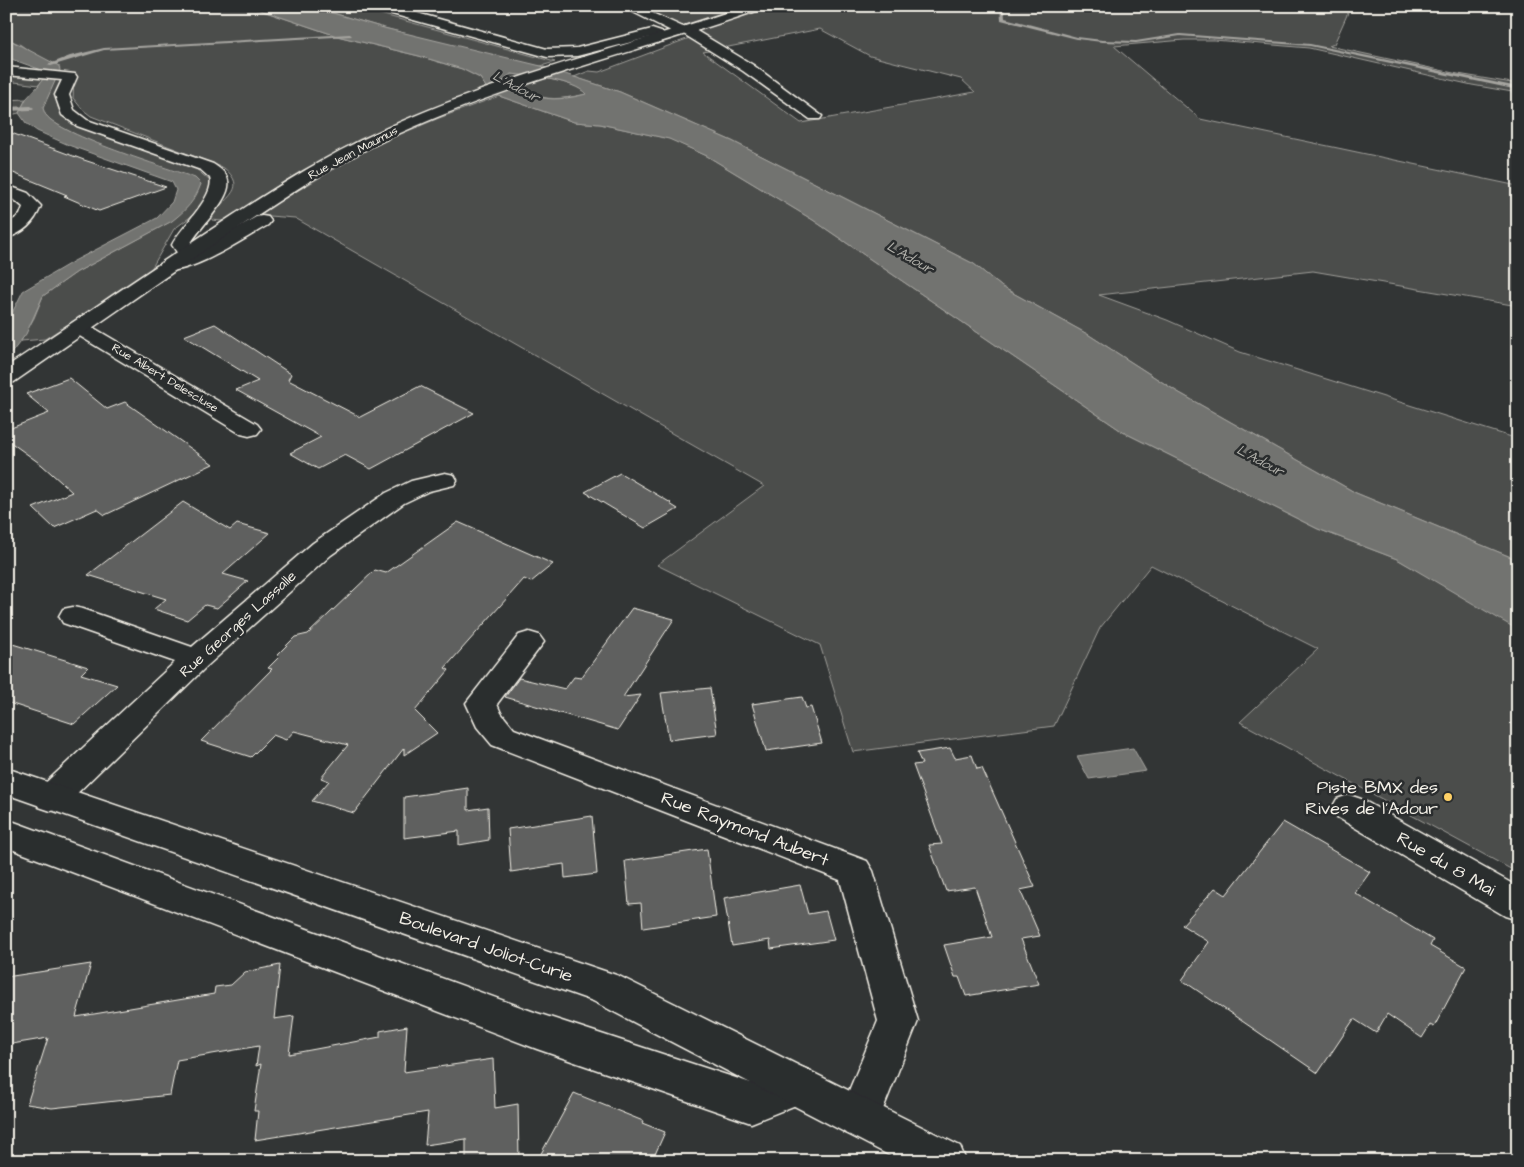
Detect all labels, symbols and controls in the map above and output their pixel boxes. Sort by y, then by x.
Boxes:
water label: L'Adour [489,66,544,108]
street label: Rue Jean Maumus [305,122,401,184]
water label: L'Adour [883,237,938,280]
street label: Rue Albert Delescluse [108,339,222,417]
water label: L'Adour [1233,440,1288,482]
street label: Rue Georges Lassalle [175,566,302,683]
place label: Piste BMX des Rives de l'Adour [1305,775,1438,821]
street label: Rue Raymond Aubert [657,785,833,874]
marker: Piste BMX des Rives de l'Adour [1442,791,1454,803]
street label: Rue du 8 Mai [1392,826,1500,902]
street label: Boulevard Joliot-Curie [396,906,576,989]

